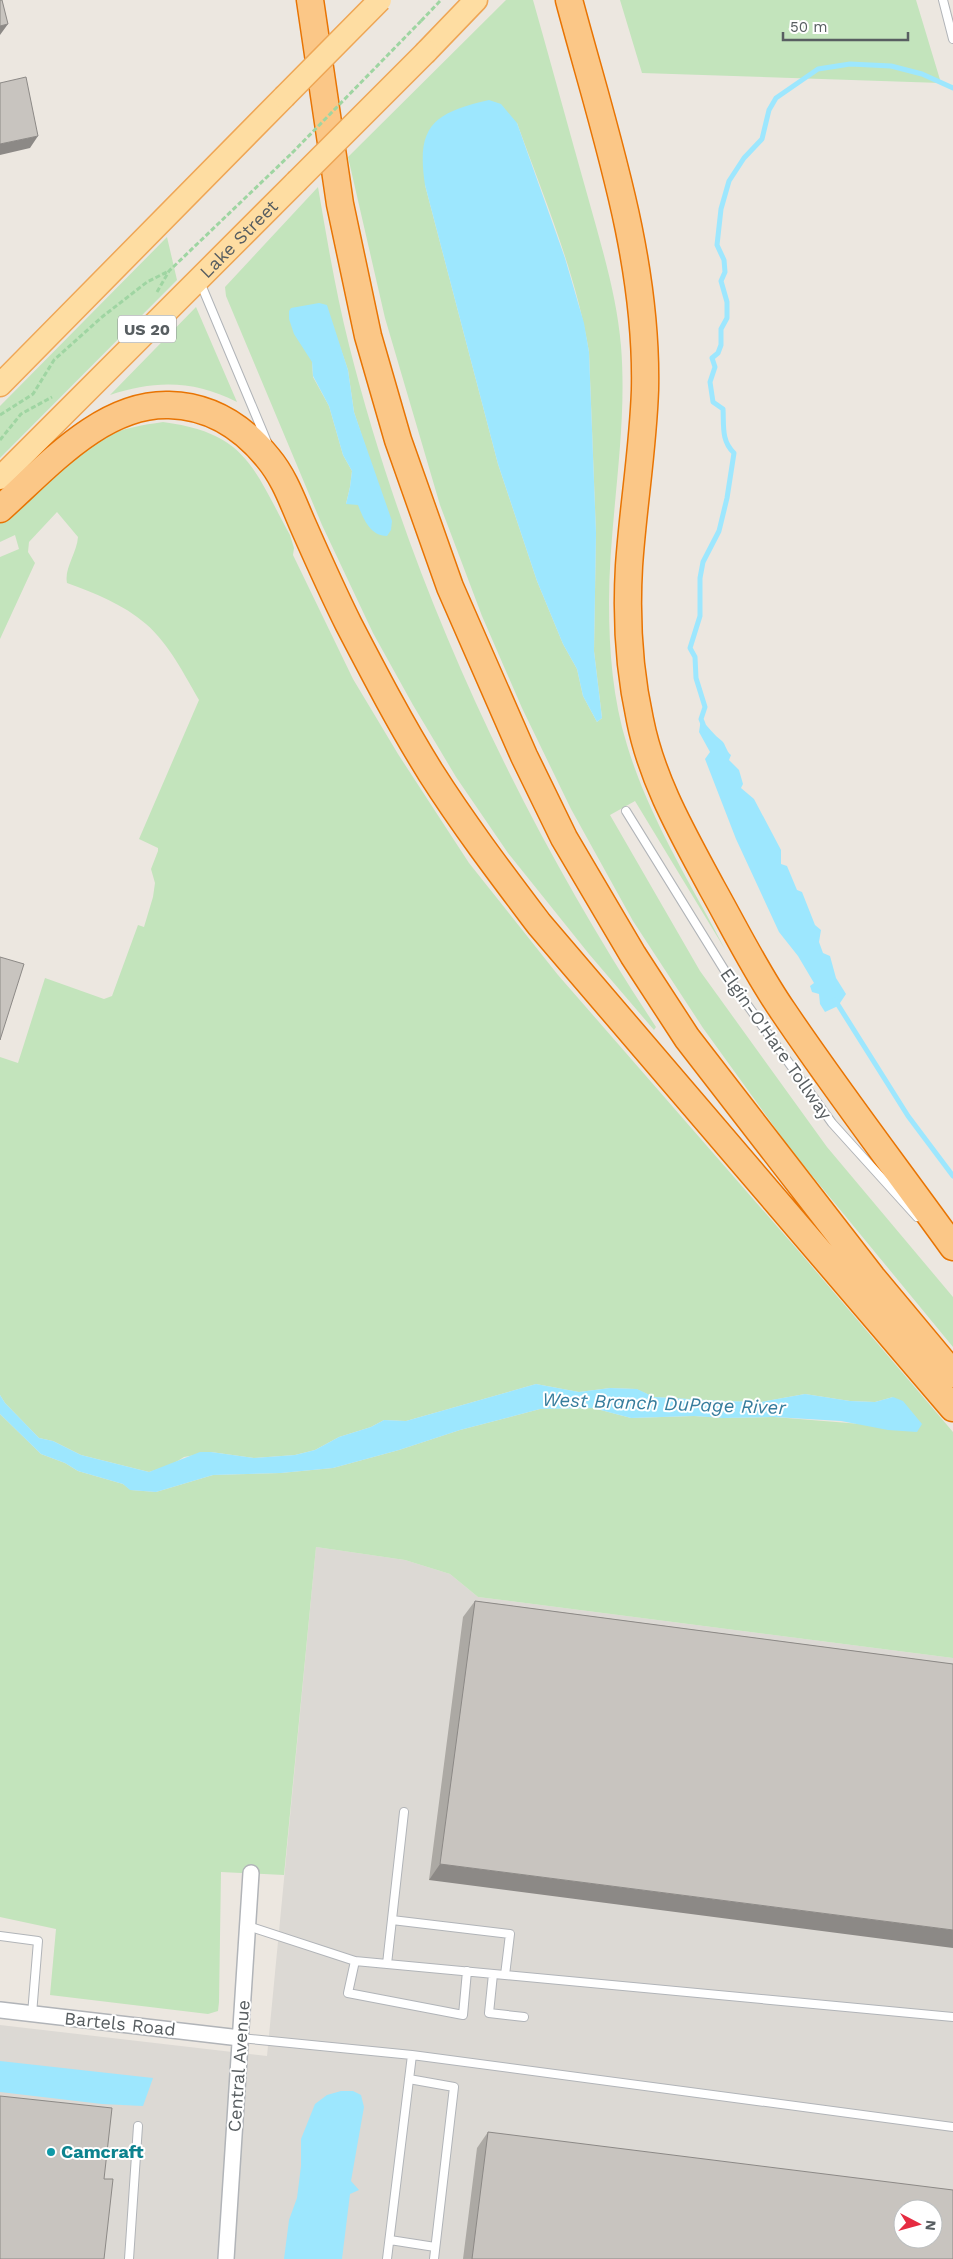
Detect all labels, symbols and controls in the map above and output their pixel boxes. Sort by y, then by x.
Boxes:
scale bar [783,10,908,42]
text: 50 m [790,18,827,36]
street label: Lake Street [195,195,282,282]
road number: US 20 [118,316,176,342]
street label: Elgin-O'Hare Tollway [716,964,837,1124]
water label: West Branch DuPage River [542,1388,787,1419]
street label: Central Avenue [223,1999,254,2133]
street label: Bartels Road [63,2007,177,2040]
place label: Camcraft [61,2141,144,2162]
marker: Camcraft [45,2146,57,2158]
north arrow [893,2199,943,2249]
text: N [922,2219,939,2231]

